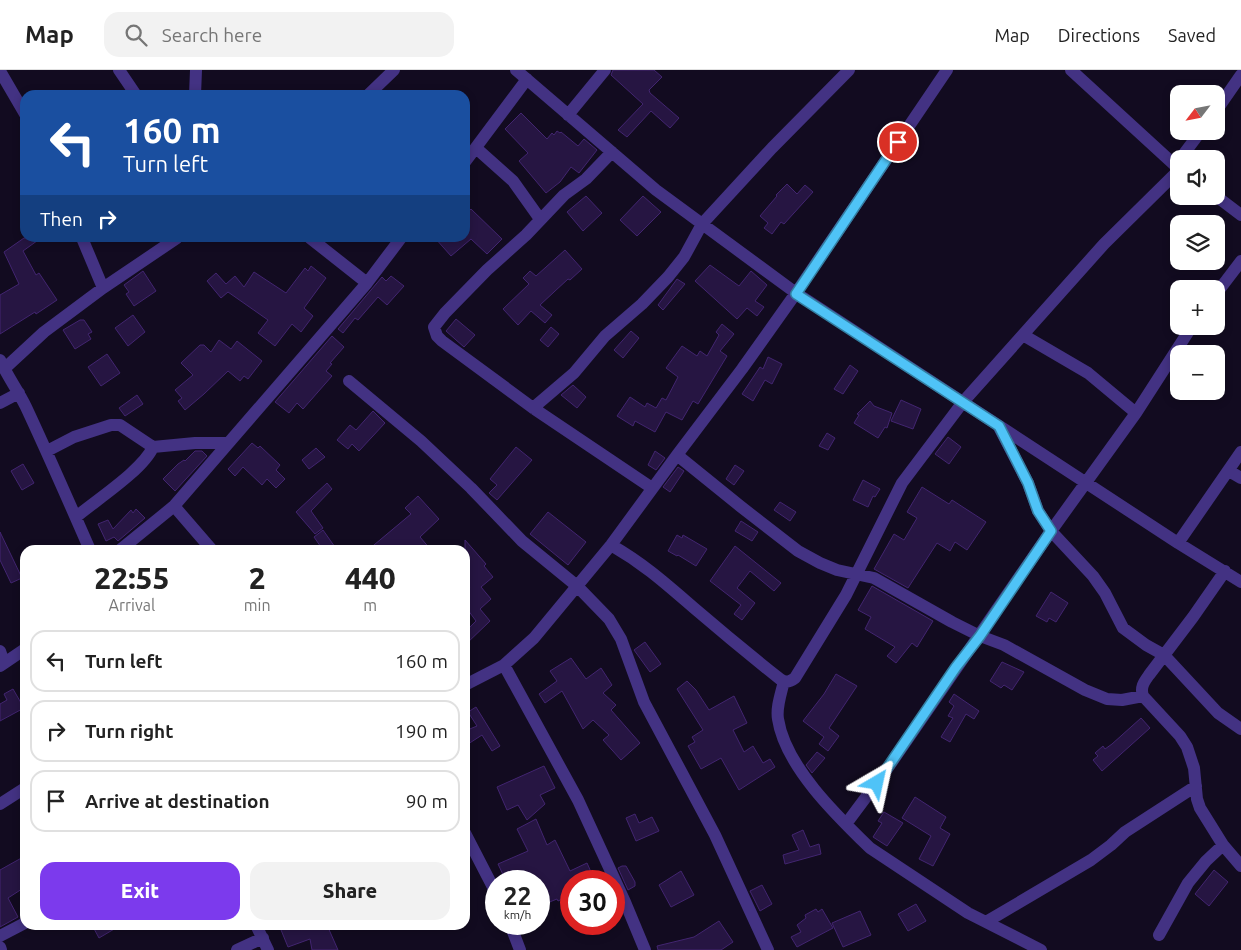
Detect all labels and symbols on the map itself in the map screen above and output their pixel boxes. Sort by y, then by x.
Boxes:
north arrow [1170,85,1225,140]
pin [877,121,919,163]
position arrow [850,756,902,808]
speed limit sign: 30 [560,870,625,935]

